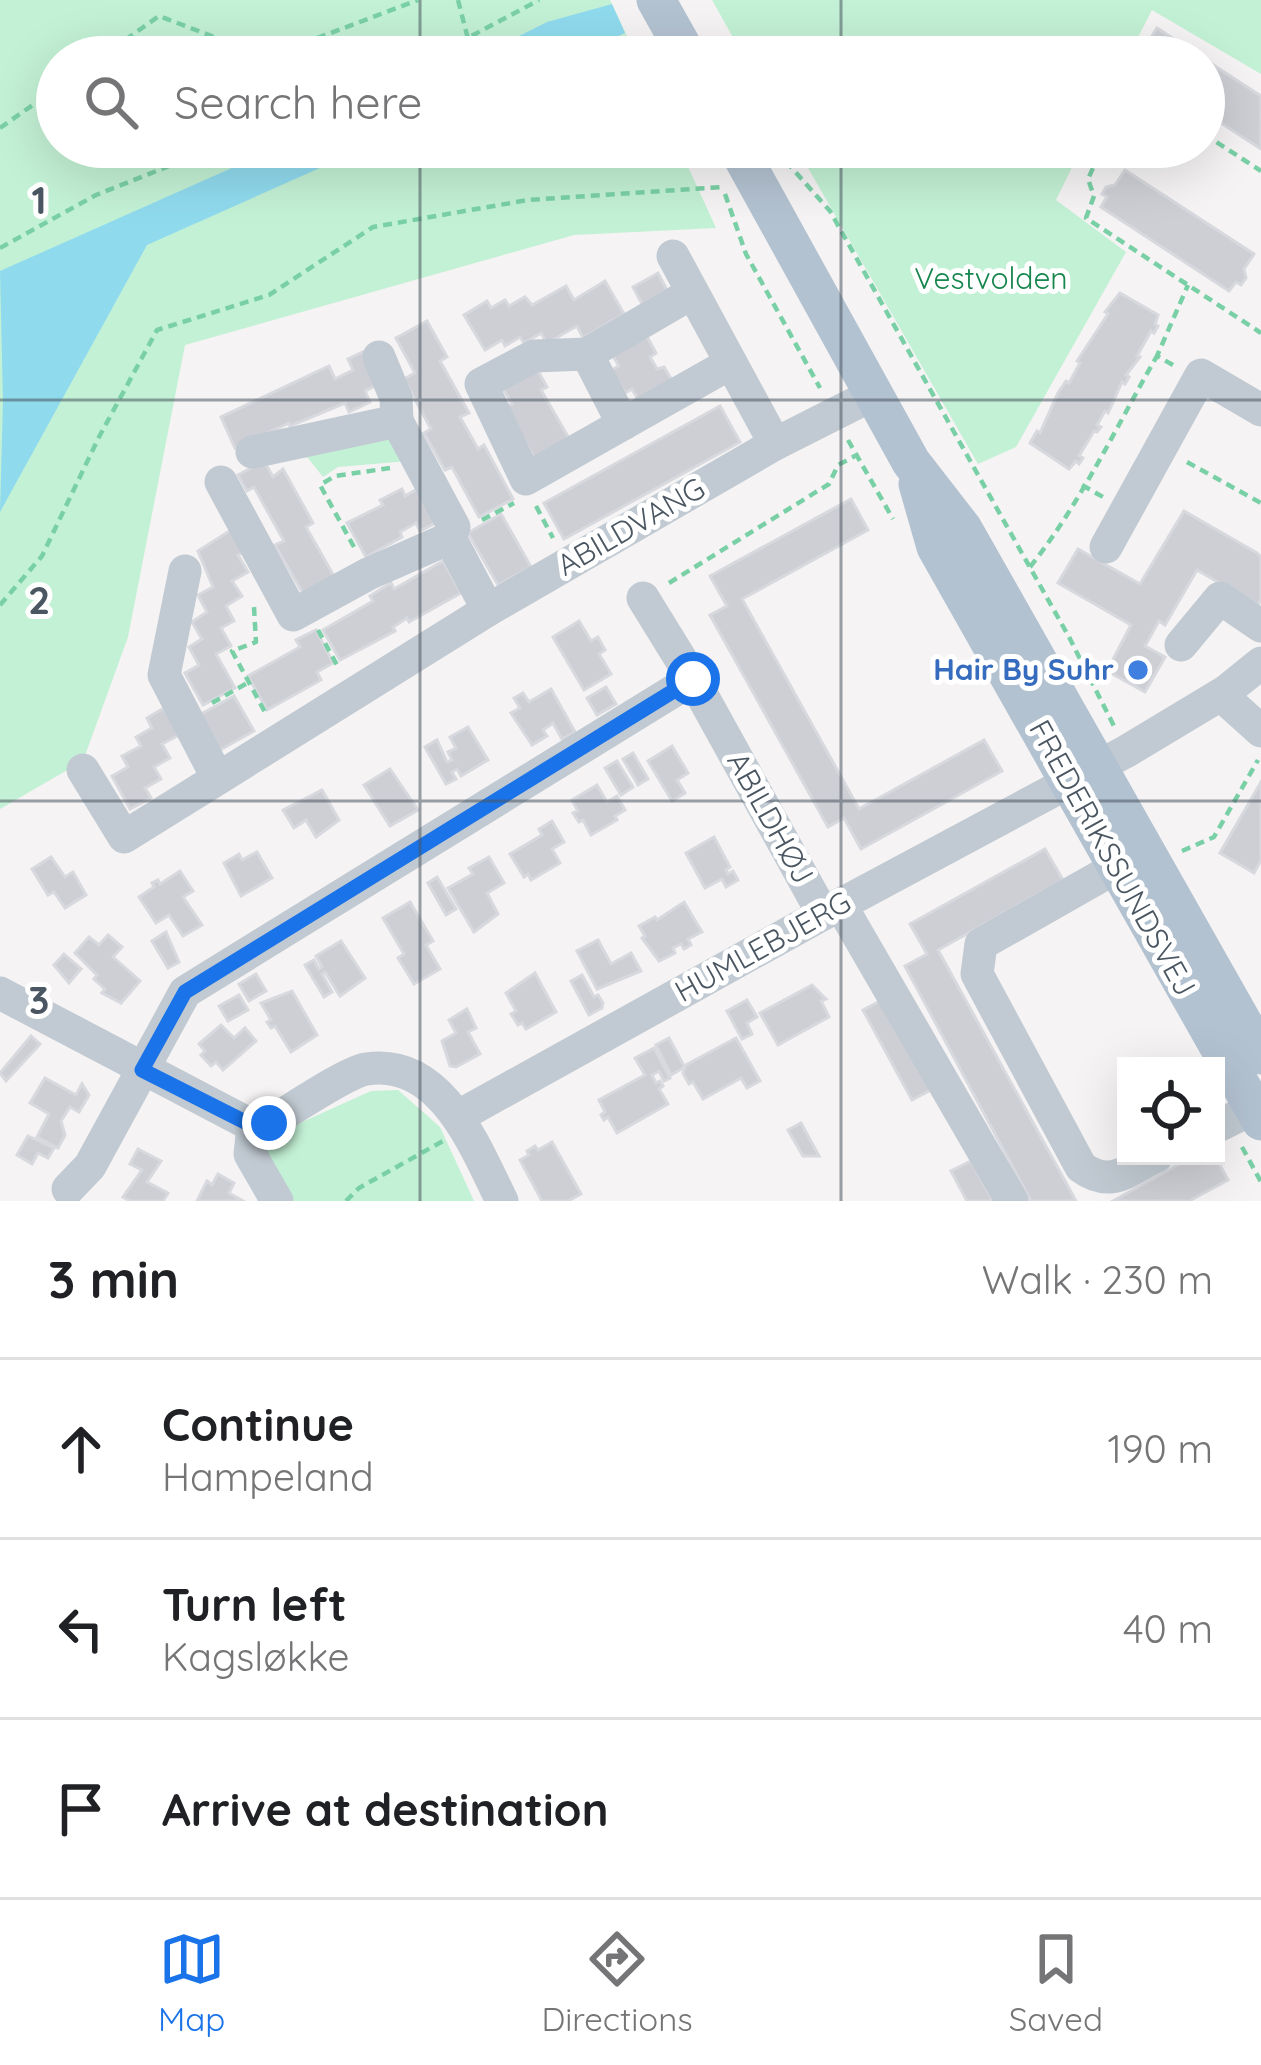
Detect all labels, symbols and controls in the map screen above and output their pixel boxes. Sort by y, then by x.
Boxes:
search box [36,36,1225,168]
icon: search [78,69,144,135]
text: Search here [174,74,422,130]
text: 1 [31,175,47,224]
park label: Vestvolden [914,259,1068,297]
street label: ABILDVANG [550,469,711,584]
text: 2 [28,575,50,624]
place label: Hair By Suhr [933,650,1114,688]
route start [666,652,720,706]
marker: Hair By Suhr [1125,657,1151,683]
street label: FREDERIKSSUNDSVEJ [1021,713,1205,1002]
street label: ABILDHØJ [719,745,823,890]
street label: HUMLEBJERG [668,882,857,1010]
text: 3 [29,975,49,1024]
map controls [1117,1057,1225,1165]
button: locate [1117,1057,1225,1165]
route end [242,1096,296,1150]
text: 3 min [48,1247,179,1311]
text: Walk · 230 m [982,1255,1213,1304]
text: Continue [162,1396,354,1452]
icon: ahead [48,1416,114,1482]
text: 190 m [1107,1424,1213,1473]
text: Hampeland [162,1452,374,1501]
text: Turn left [162,1576,347,1632]
icon: left [48,1596,114,1662]
text: 40 m [1123,1604,1213,1653]
text: Kagsløkke [162,1632,349,1681]
icon: arrive [48,1776,114,1842]
text: Arrive at destination [162,1781,608,1837]
tab: Map [158,1926,225,2039]
tab: Directions [541,1926,693,2039]
tab: Saved [1009,1926,1103,2039]

